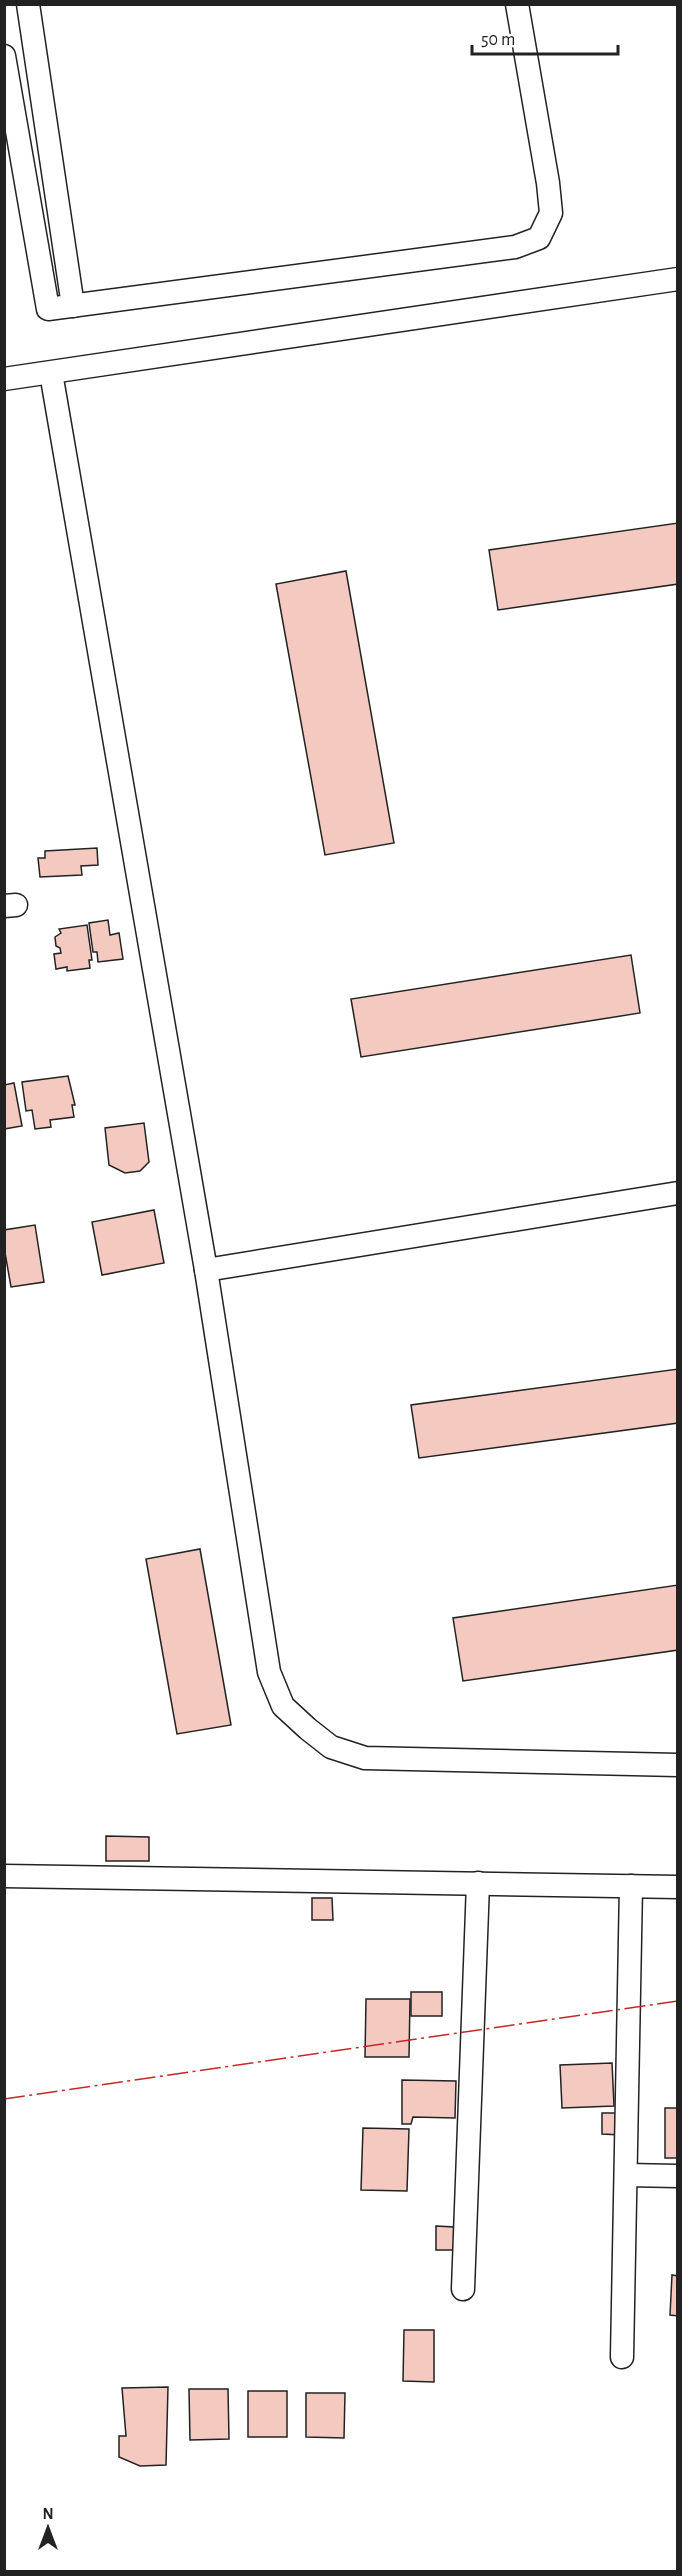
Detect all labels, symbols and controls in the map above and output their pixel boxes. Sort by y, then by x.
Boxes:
scale bar [472,18,618,56]
text: 50 m [481,31,515,49]
north arrow [18,2498,78,2558]
text: N [42,2506,54,2522]

